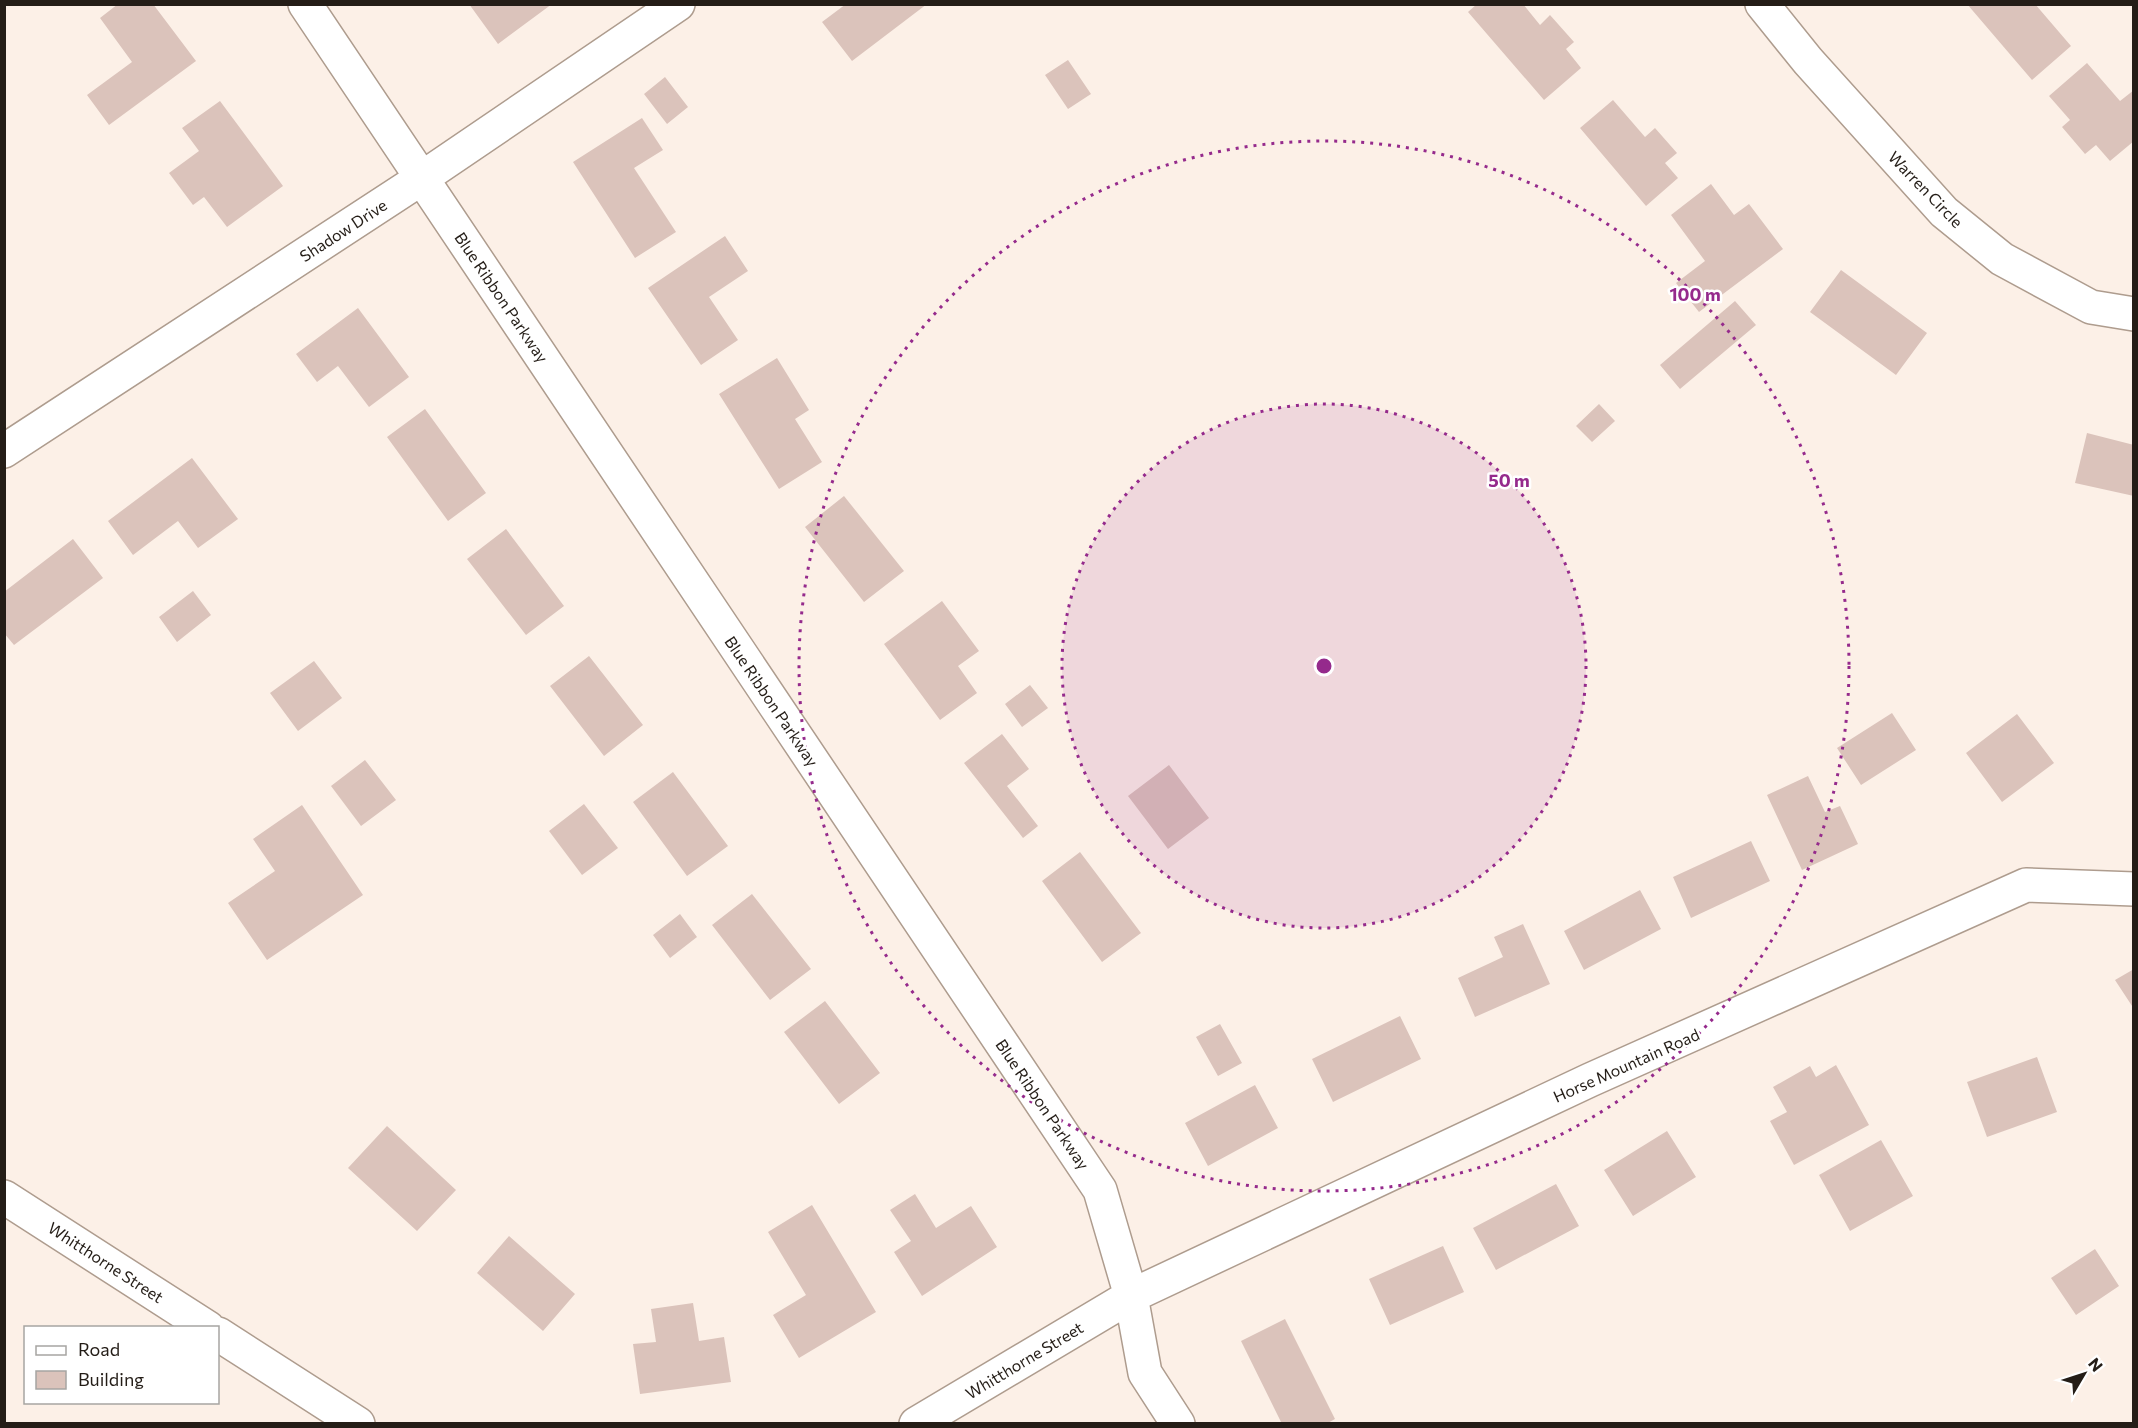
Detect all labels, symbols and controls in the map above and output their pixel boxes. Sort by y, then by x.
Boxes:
street label: Warren Circle [1885,147,1967,231]
street label: Shadow Drive [296,195,390,265]
street label: Blue Ribbon Parkway [451,228,553,366]
text: 100 m [1669,283,1721,305]
text: 50 m [1488,469,1530,491]
street label: Blue Ribbon Parkway [721,632,823,770]
centre of rings [1314,656,1334,676]
street label: Horse Mountain Road [1550,1024,1702,1106]
street label: Blue Ribbon Parkway [992,1035,1094,1173]
street label: Whitthorne Street [45,1218,168,1307]
street label: Whitthorne Street [962,1317,1087,1403]
legend [24,1326,219,1404]
text: Road [78,1338,120,1360]
north arrow [2054,1344,2114,1404]
text: N [2085,1354,2107,1375]
text: Building [78,1368,144,1390]

